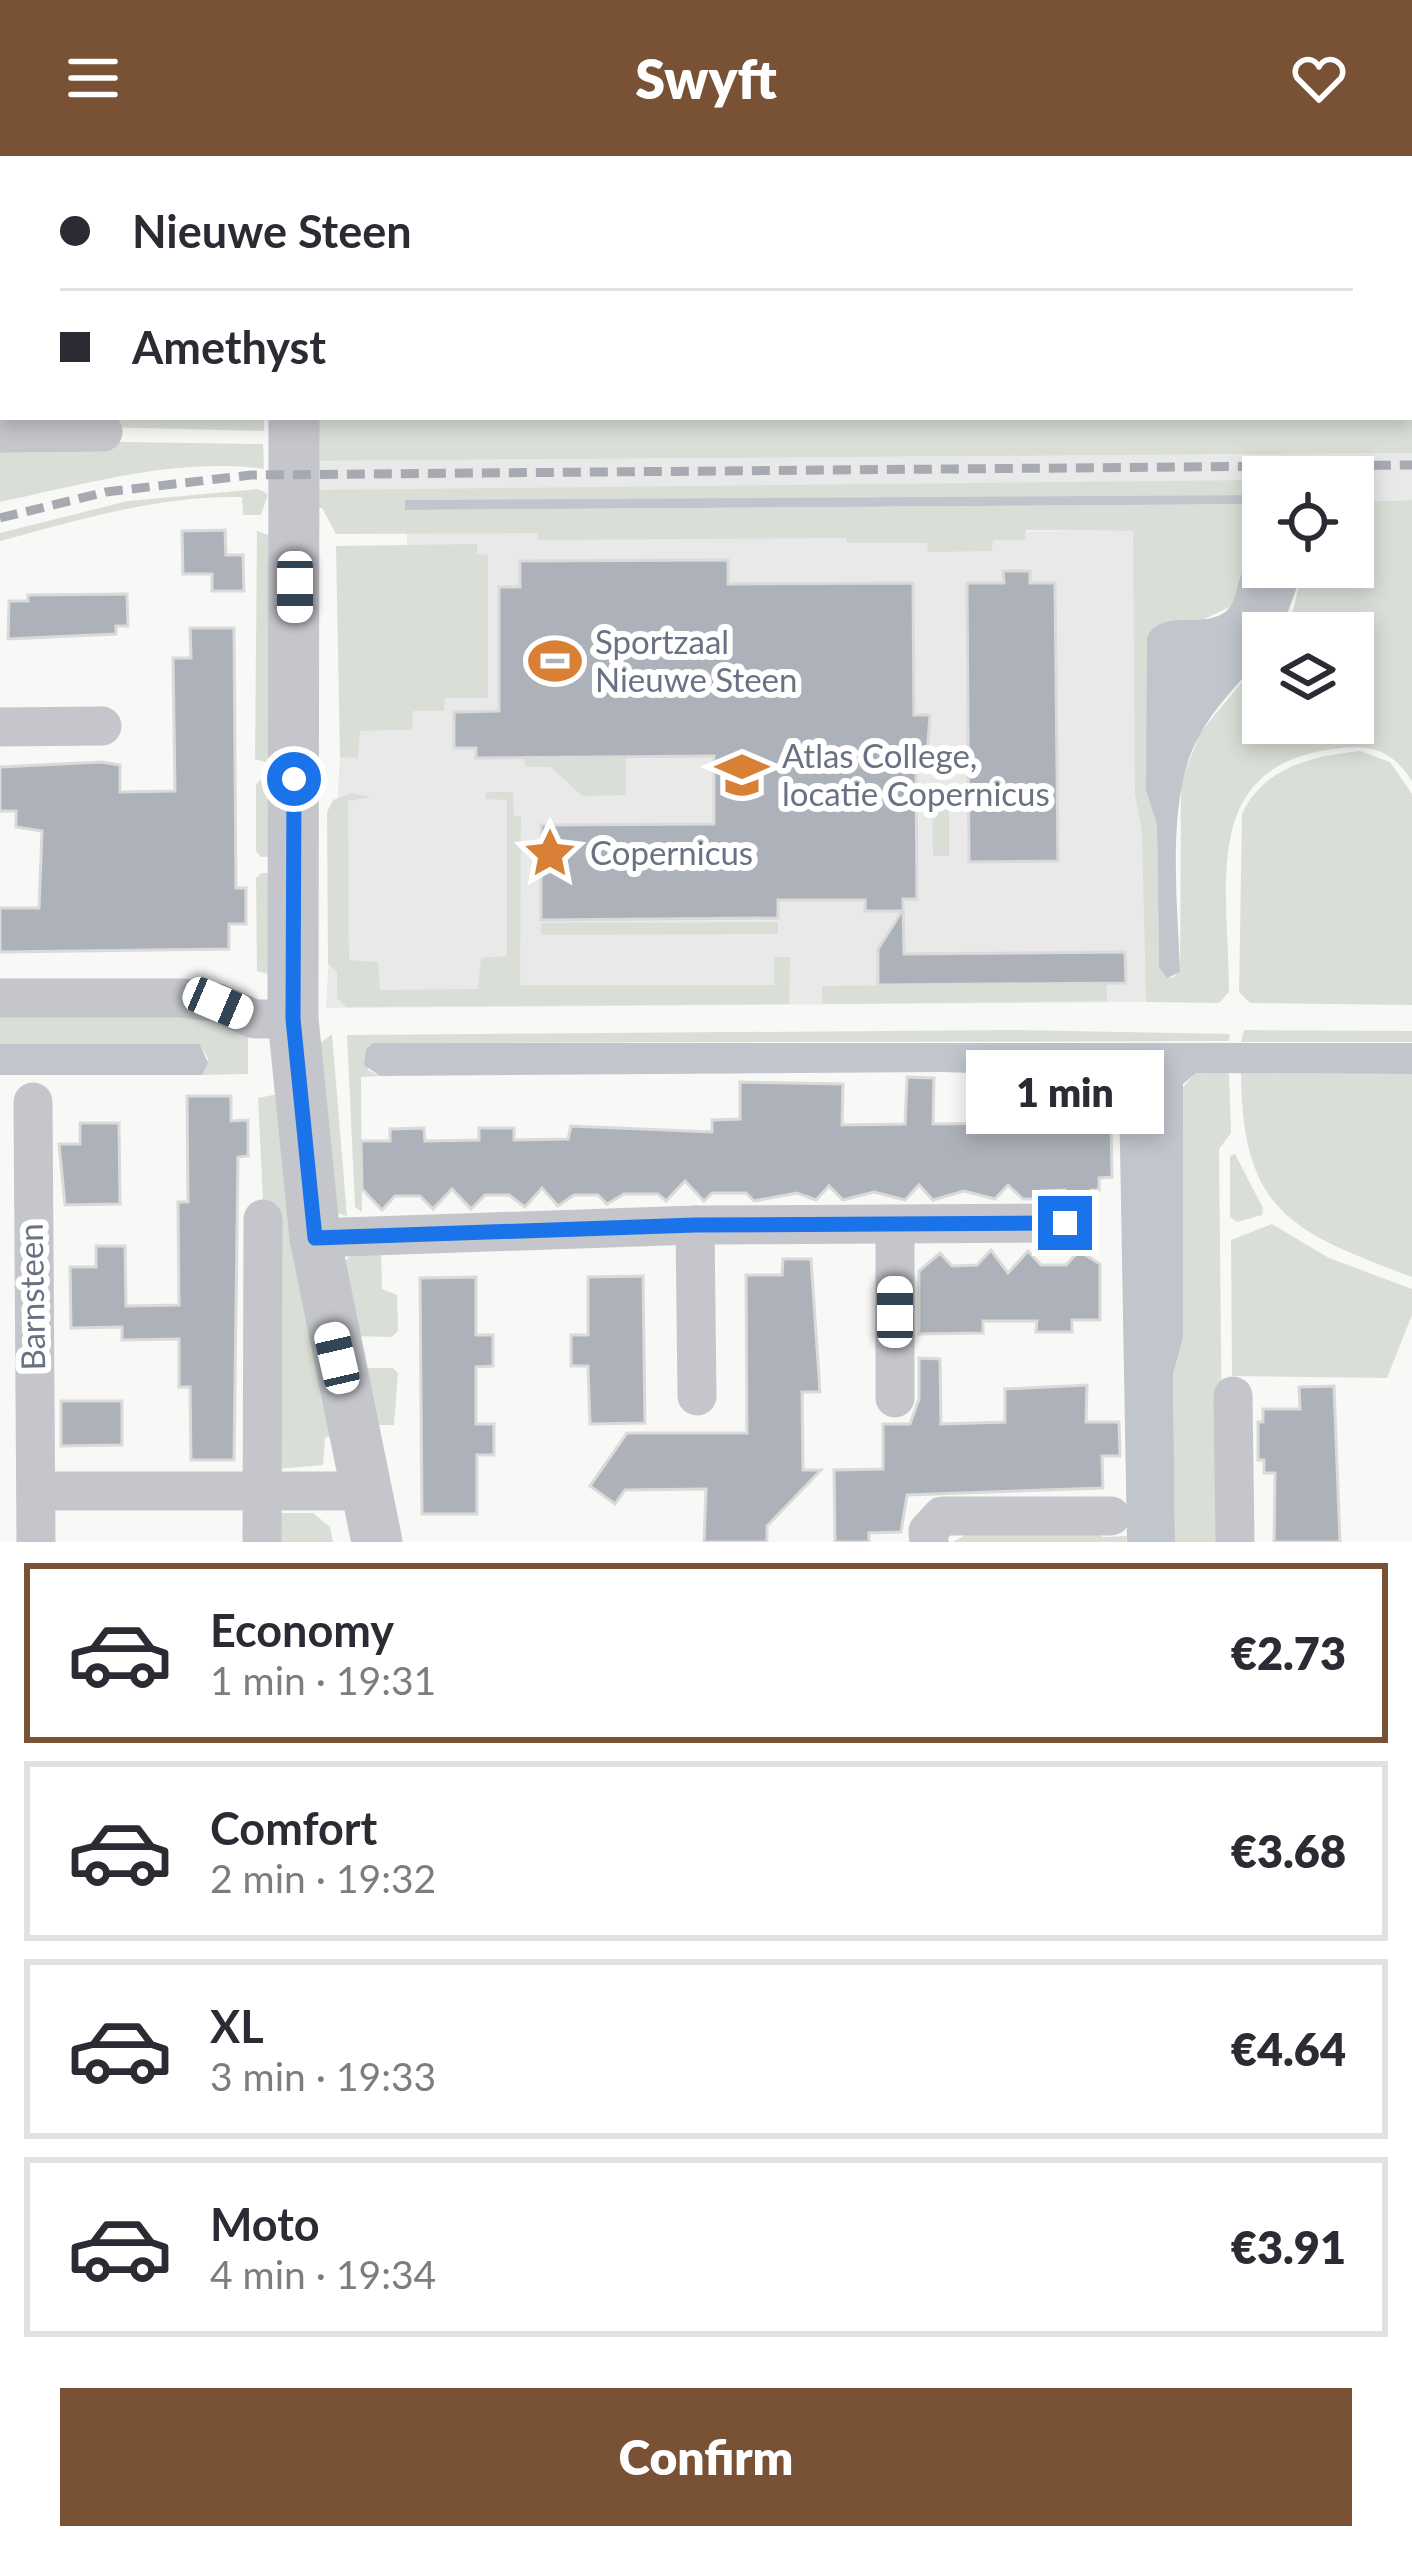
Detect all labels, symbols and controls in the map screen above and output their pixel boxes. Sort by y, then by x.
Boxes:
icon: menu [60,45,126,111]
icon: heart [1286,45,1352,111]
text: Swyft [635,46,777,111]
text: Nieuwe Steen [132,204,412,258]
text: Amethyst [132,320,326,374]
map controls [1242,456,1374,744]
button: locate [1242,456,1374,588]
car [277,551,313,623]
button: layers [1242,612,1374,744]
place label: Sportzaal Nieuwe Steen [595,621,797,699]
sports icon: Sportzaal Nieuwe Steen [526,632,584,690]
place label: Atlas College, locatie Copernicus [782,735,1050,813]
school or university icon: Atlas College, locatie Copernicus [713,746,771,804]
route start [267,752,321,806]
place icon: Copernicus [521,824,579,882]
place label: Copernicus [590,832,753,872]
car [178,972,258,1034]
callout: 1 min [966,1049,1164,1133]
text: 1 min [1016,1069,1114,1115]
route end [1038,1196,1092,1250]
street label: Barnsteen [10,1223,52,1371]
car [877,1276,913,1348]
car [311,1319,363,1397]
icon: car [66,1599,174,1707]
text: Economy [210,1603,394,1657]
text: €2.73 [1231,1626,1346,1680]
text: 1 min · 19:31 [210,1657,436,1703]
icon: car [66,1797,174,1905]
text: Comfort [210,1801,377,1855]
text: €3.68 [1231,1824,1346,1878]
text: 2 min · 19:32 [210,1855,436,1901]
icon: car [66,1995,174,2103]
text: XL [210,1999,264,2053]
text: €4.64 [1231,2022,1346,2076]
text: 3 min · 19:33 [210,2053,436,2099]
icon: car [66,2193,174,2301]
text: Moto [210,2197,320,2251]
text: €3.91 [1231,2220,1346,2274]
text: 4 min · 19:34 [210,2251,436,2297]
button: Confirm [60,2388,1352,2526]

